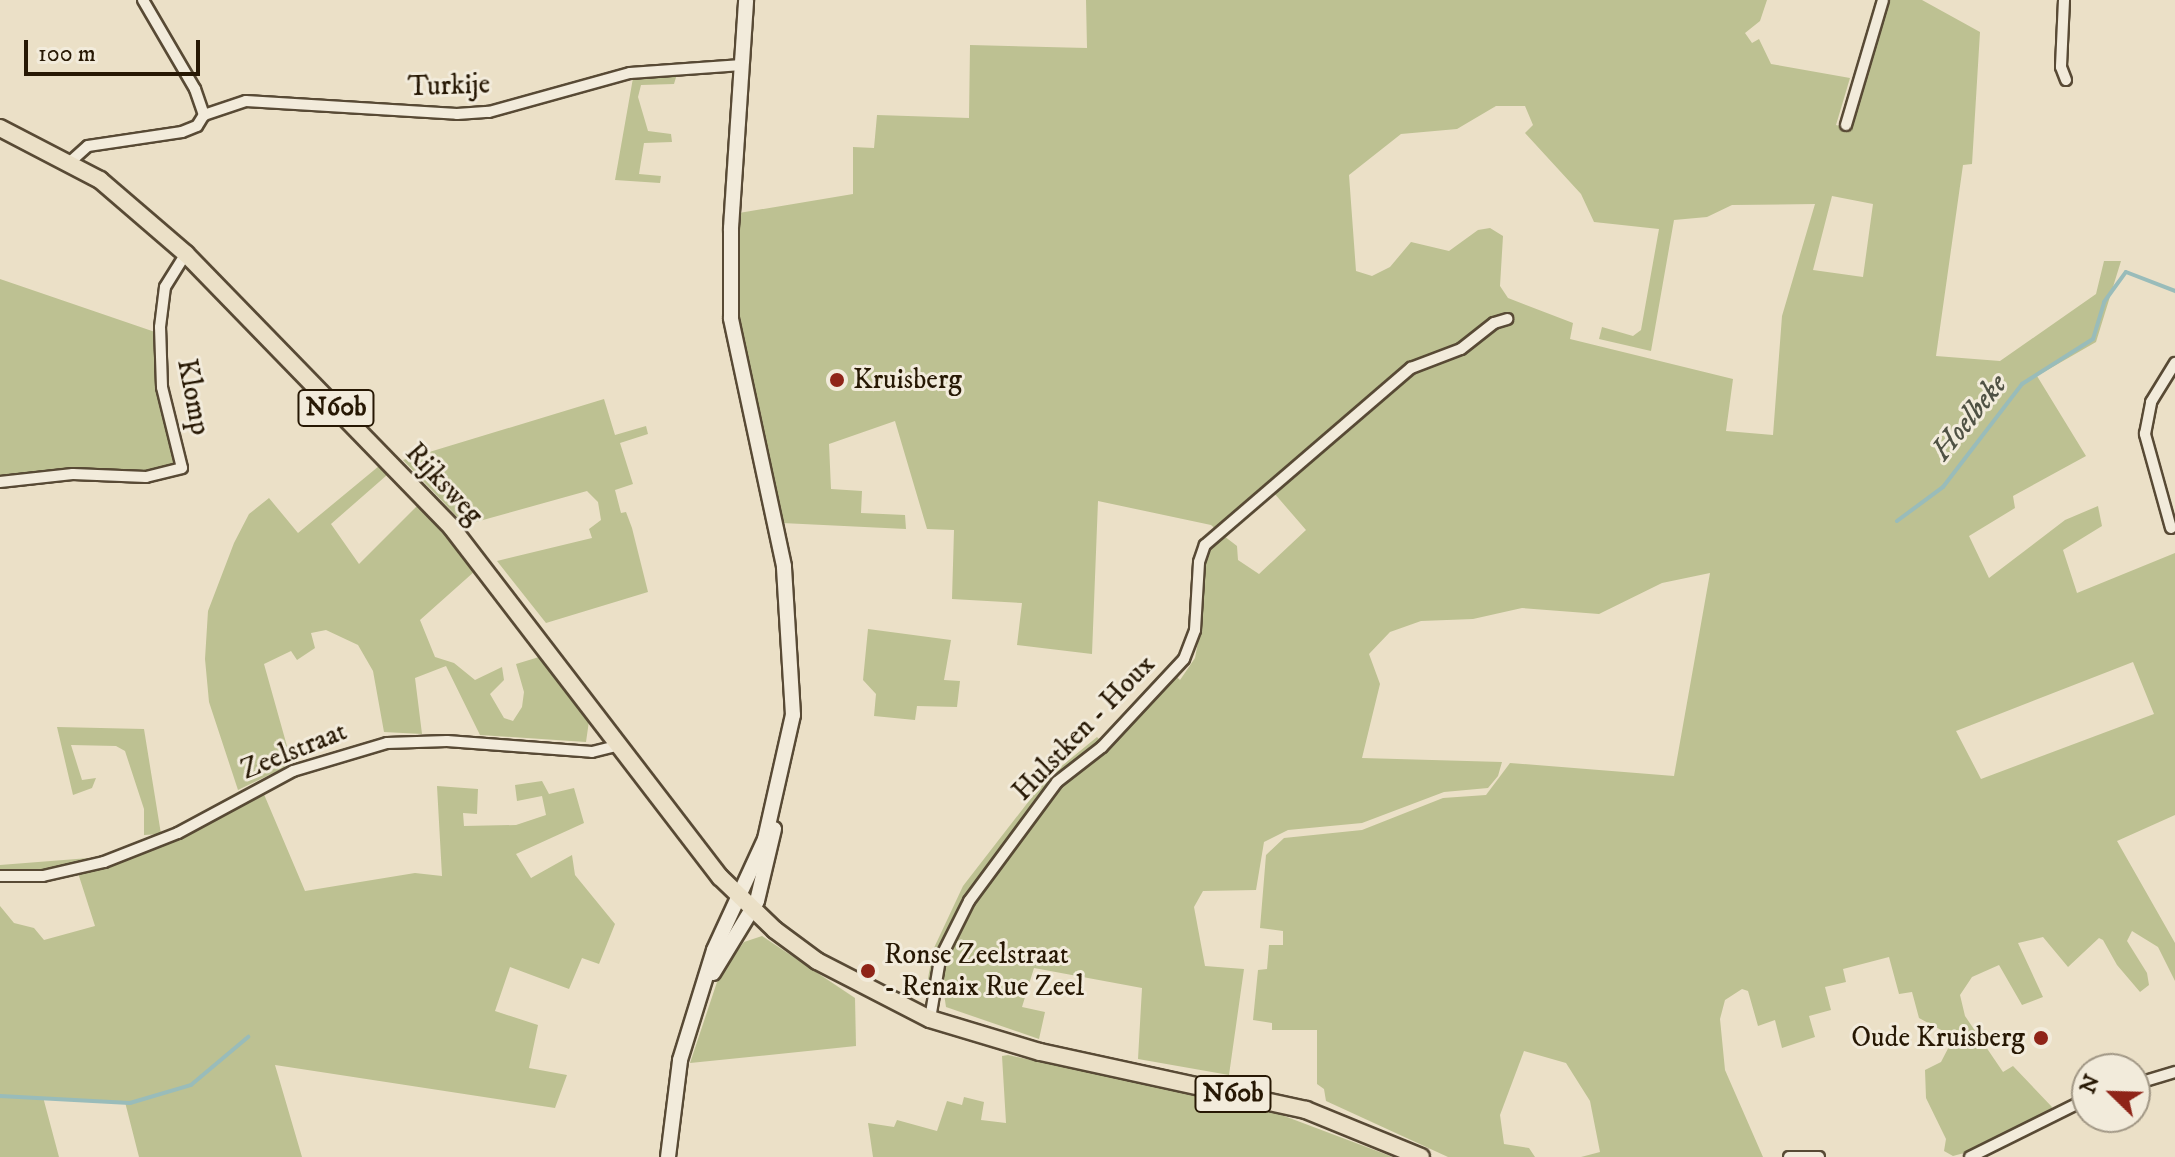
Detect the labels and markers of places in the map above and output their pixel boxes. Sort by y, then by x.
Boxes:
place label: Kruisberg [853,363,962,397]
marker: Kruisberg [828,371,846,389]
place label: Ronse Zeelstraat - Renaix Rue Zeel [884,938,1084,1004]
marker: Ronse Zeelstraat - Renaix Rue Zeel [859,962,877,980]
place label: Oude Kruisberg [1851,1021,2025,1055]
marker: Oude Kruisberg [2032,1029,2050,1047]

